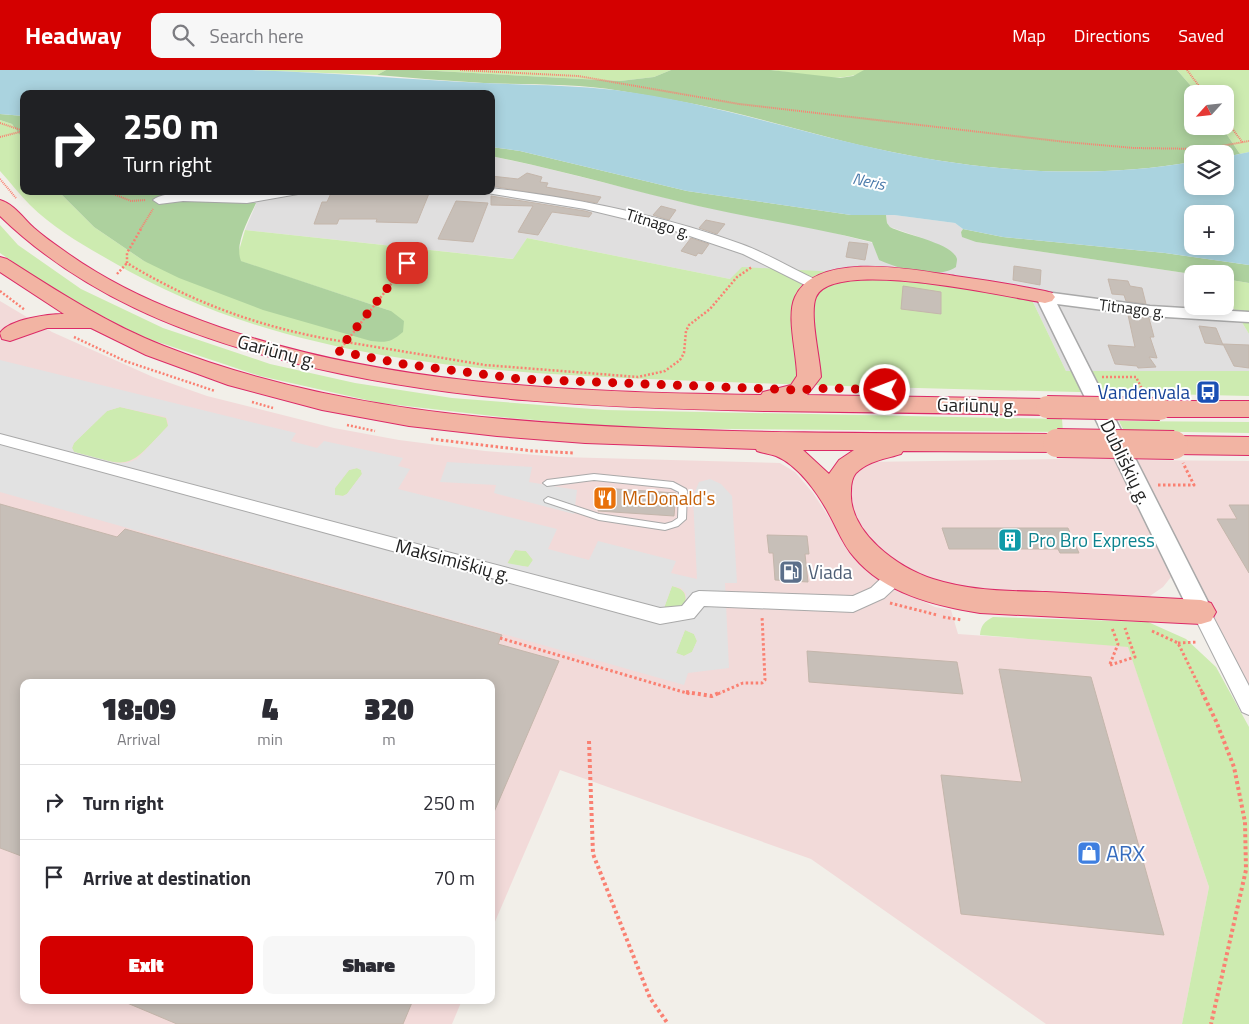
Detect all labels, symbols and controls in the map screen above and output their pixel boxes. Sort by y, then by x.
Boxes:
search box [151,13,501,58]
text: Headway [25,17,121,53]
icon: search [169,21,197,49]
text: Search here [209,21,304,50]
text: Map [1012,22,1046,49]
text: Directions [1074,22,1150,49]
text: Saved [1178,22,1224,49]
north arrow [1184,85,1234,135]
map controls [1184,85,1234,315]
text: 250 m [123,99,219,153]
icon: right [40,110,105,175]
button: layers [1184,145,1234,195]
text: Turn right [123,147,212,181]
water label: Neris [851,166,889,196]
street label: Titnago g. [623,202,693,244]
button: + [1184,205,1234,255]
pin [386,242,428,284]
icon: arrive [393,249,421,277]
button: − [1184,265,1234,315]
street label: Titnago g. [1098,292,1166,324]
street label: Gariūnų g. [235,326,320,375]
position arrow [858,363,910,415]
place label: Vandenvala [1098,377,1190,406]
bus stop icon: Vandenvala [1195,379,1221,405]
street label: Gariūnų g. [937,389,1017,420]
street label: Dubliškių g. [1093,414,1159,509]
place label: McDonald's [622,483,715,512]
restaurant icon: McDonald's [592,485,618,511]
place label: Pro Bro Express [1028,525,1155,554]
building icon: Pro Bro Express [997,527,1023,553]
street label: Maksimiškių g. [392,530,514,589]
place label: Viada [808,557,853,586]
fuel station icon: Viada [778,559,804,585]
text: 18:09 [101,686,176,732]
text: 4 [262,686,278,732]
text: 320 [364,686,414,732]
text: Arrival [117,727,160,751]
text: min [257,727,283,751]
text: m [382,727,396,751]
icon: right [40,788,68,816]
text: Turn right [83,788,164,817]
text: 250 m [423,788,475,817]
place label: ARX [1106,836,1145,870]
shop icon: ARX [1076,840,1102,866]
icon: arrive [40,863,68,891]
text: Arrive at destination [83,863,251,892]
text: 70 m [434,863,475,892]
button: Exit [40,936,253,994]
button: Share [263,936,475,994]

